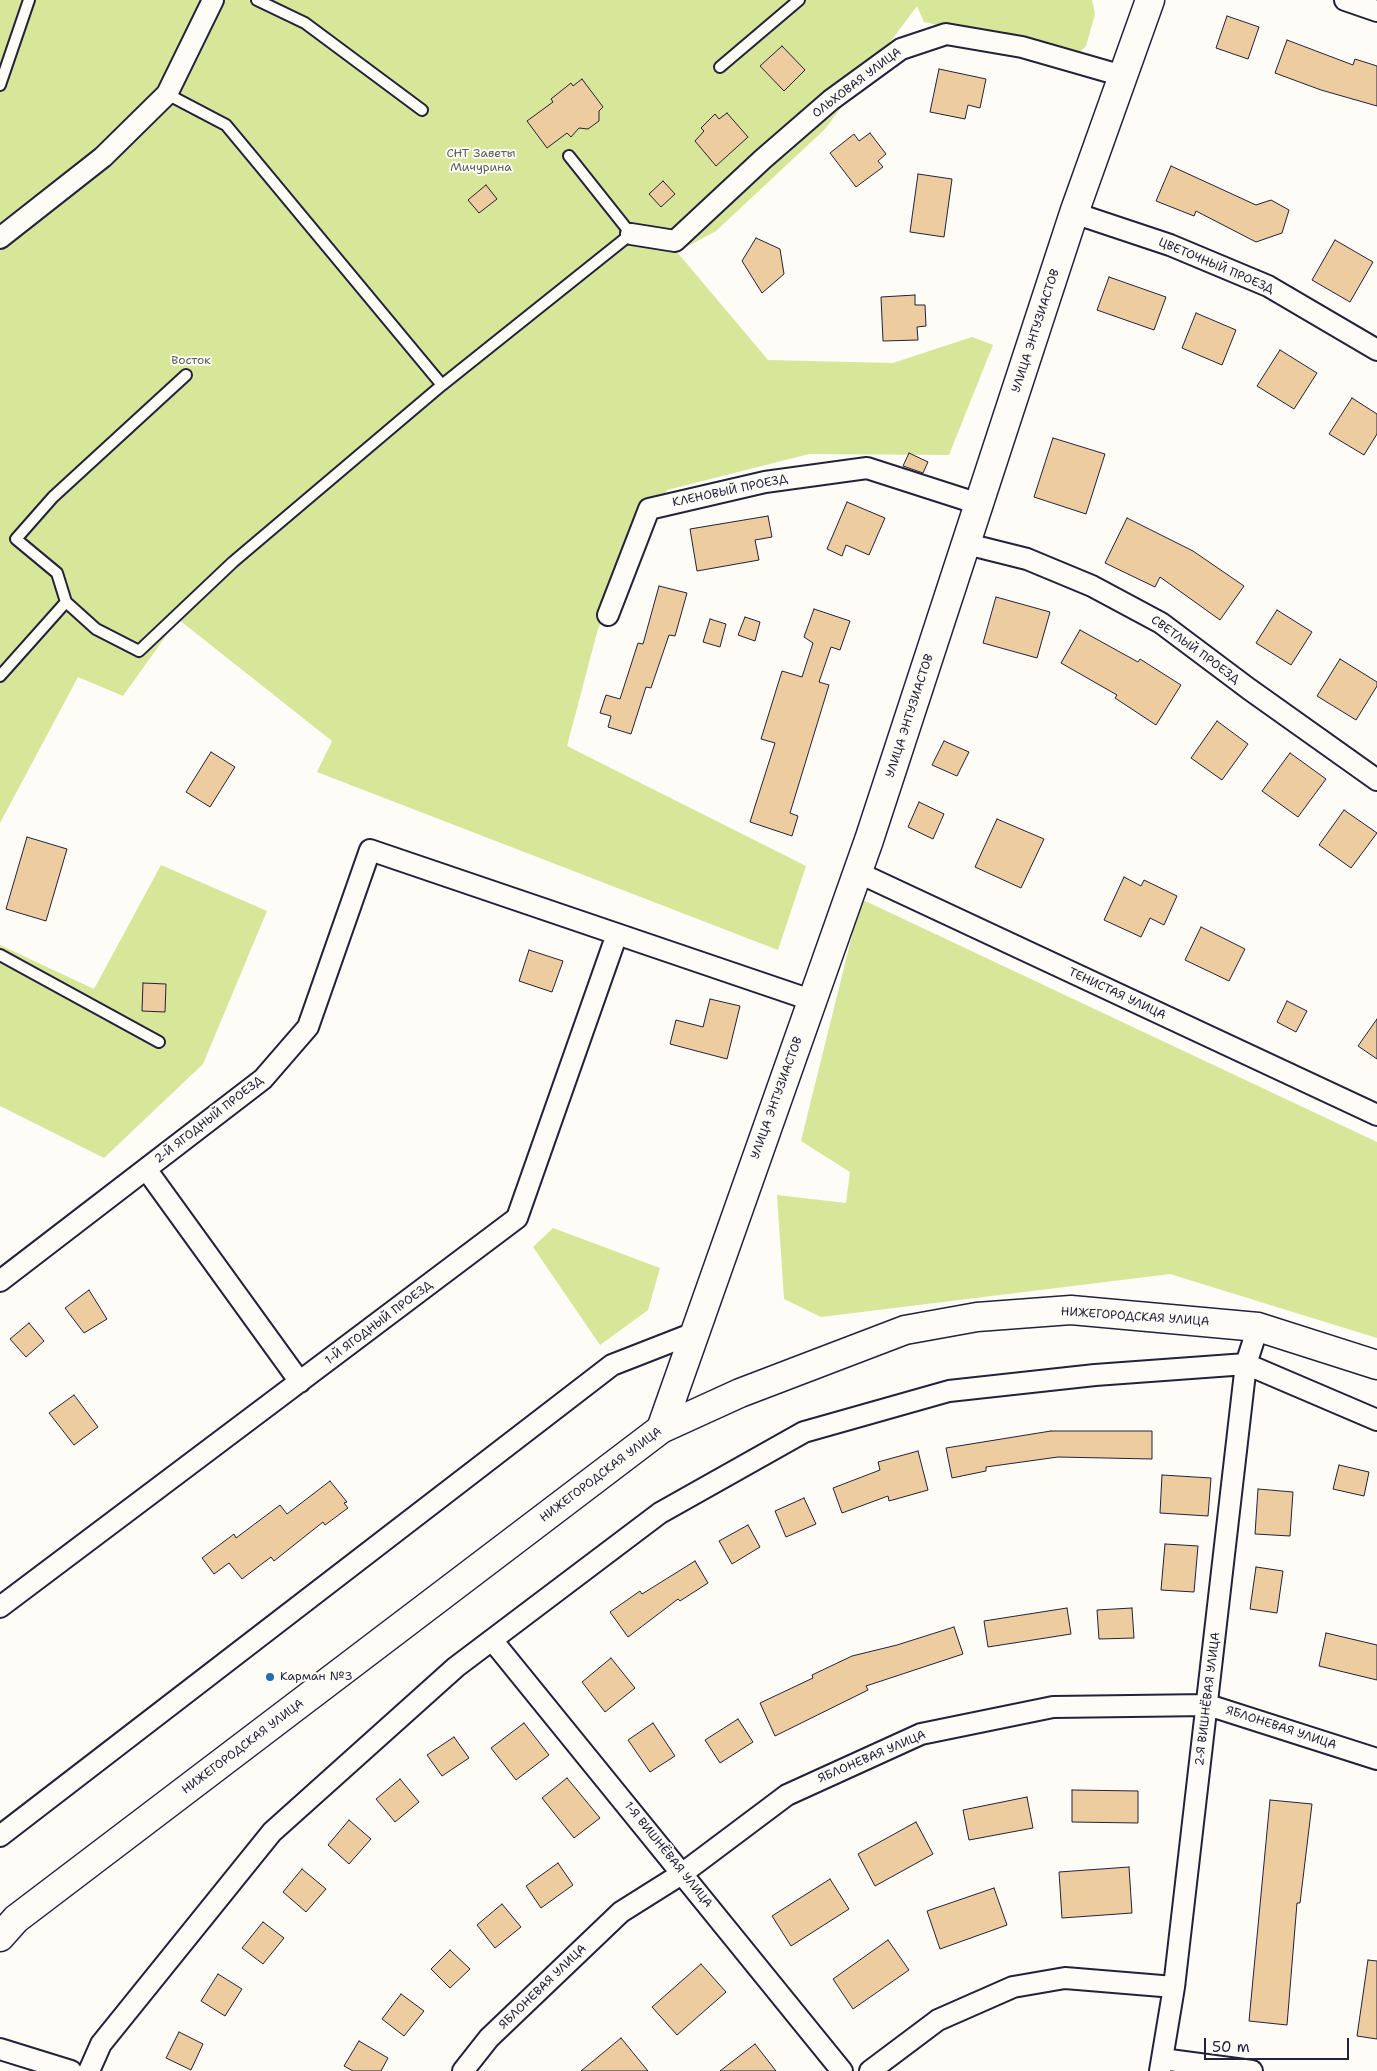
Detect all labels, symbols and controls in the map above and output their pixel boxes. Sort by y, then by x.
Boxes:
street label: ОЛЬХОВАЯ УЛИЦА [810,45,904,121]
park label: СНТ Заветы Мичурина [446,147,516,175]
street label: ЦВЕТОЧНЫЙ ПРОЕЗД [1156,235,1276,297]
street label: УЛИЦА ЭНТУЗИАСТОВ [1009,267,1063,395]
park label: Восток [171,354,211,368]
street label: КЛЕНОВЫЙ ПРОЕЗД [671,472,789,510]
street label: СВЕТЛЫЙ ПРОЕЗД [1148,613,1242,687]
street label: УЛИЦА ЭНТУЗИАСТОВ [883,652,937,780]
street label: ТЕНИСТАЯ УЛИЦА [1066,965,1168,1023]
street label: УЛИЦА ЭНТУЗИАСТОВ [748,1035,806,1161]
street label: 2-Й ЯГОДНЫЙ ПРОЕЗД [152,1073,266,1167]
street label: 1-Й ЯГОДНЫЙ ПРОЕЗД [323,1278,435,1368]
street label: НИЖЕГОРОДСКАЯ УЛИЦА [1060,1305,1210,1329]
street label: НИЖЕГОРОДСКАЯ УЛИЦА [537,1424,665,1526]
street label: 2-Я ВИШНЁВАЯ УЛИЦА [1193,1631,1223,1767]
place label: Карман №3 [280,1670,353,1684]
marker: Карман №3 [264,1671,276,1683]
street label: НИЖЕГОРОДСКАЯ УЛИЦА [179,1696,307,1798]
street label: ЯБЛОНЕВАЯ УЛИЦА [1224,1703,1338,1753]
street label: ЯБЛОНЕВАЯ УЛИЦА [816,1728,928,1786]
street label: 1-Я ВИШНЁВАЯ УЛИЦА [621,1799,715,1911]
street label: ЯБЛОНЕВАЯ УЛИЦА [496,1942,590,2032]
scale bar [1207,2028,1352,2060]
text: 50 m [1212,2037,1250,2057]

